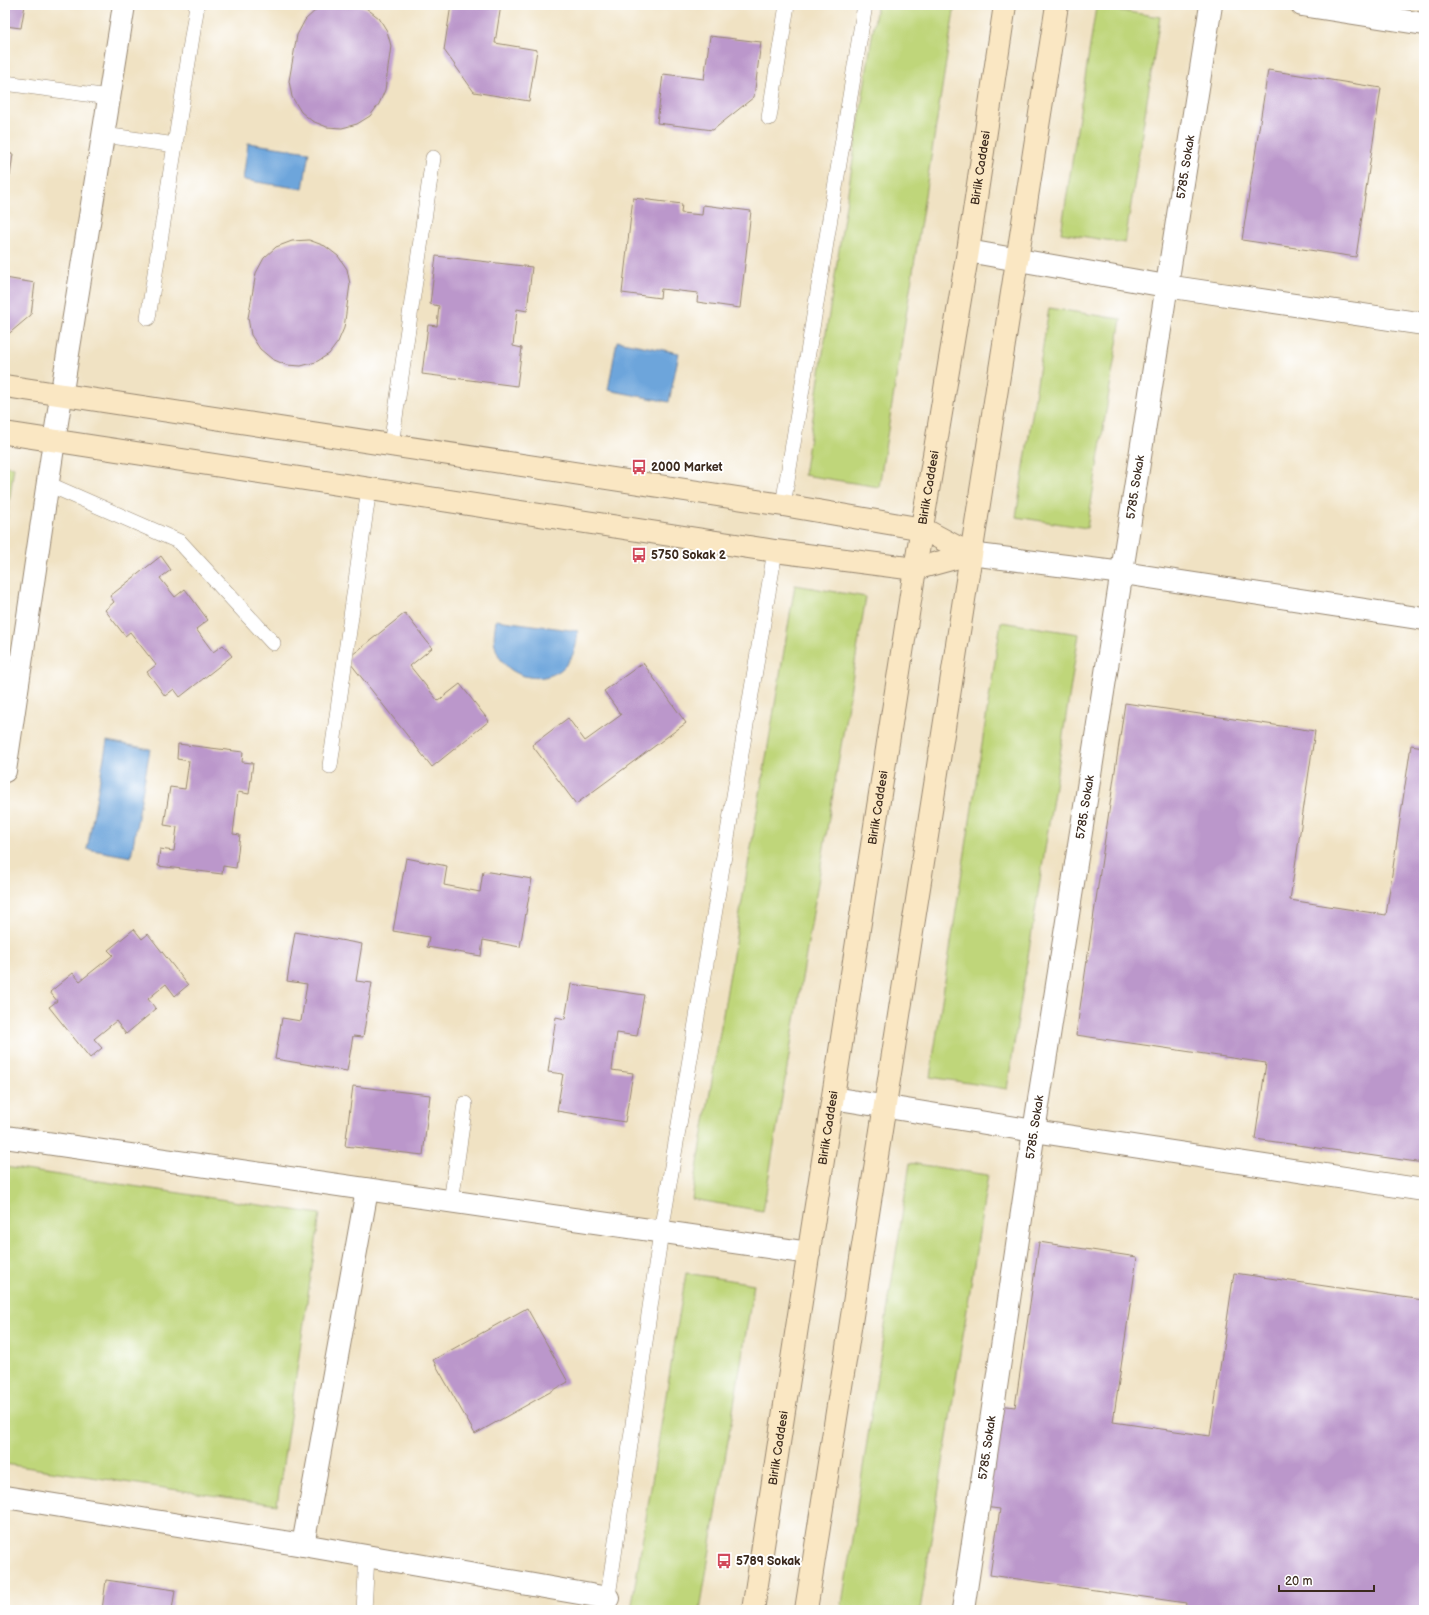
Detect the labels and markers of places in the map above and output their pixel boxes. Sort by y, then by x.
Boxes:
bus stop icon: 2000 Market [630,458,648,476]
place label: 2000 Market [651,460,723,475]
bus stop icon: 5750 Sokak 2 [630,546,648,564]
place label: 5750 Sokak 2 [651,548,727,563]
bus stop icon: 5789 Sokak [715,1552,733,1570]
place label: 5789 Sokak [736,1554,801,1569]

